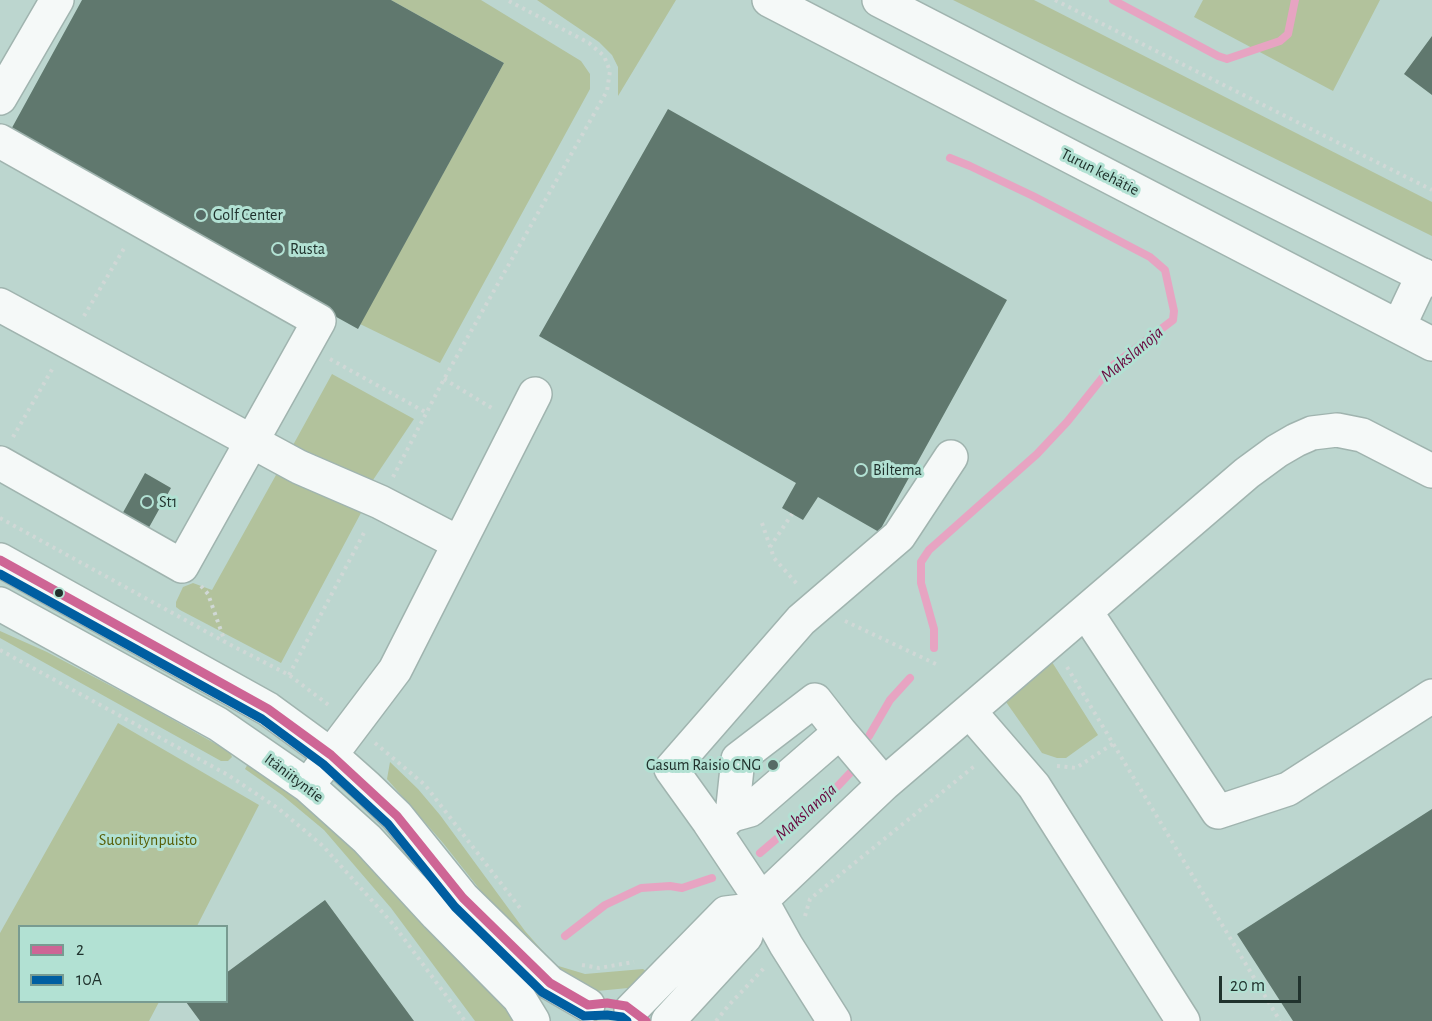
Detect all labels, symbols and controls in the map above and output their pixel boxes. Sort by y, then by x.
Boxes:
street label: Turun kehätie [1058,144,1142,200]
place label: Golf Center [213,205,283,225]
marker: Golf Center [194,208,208,222]
place label: Rusta [290,239,325,259]
marker: Rusta [271,242,285,256]
water label: Makslanoja [1096,322,1168,386]
place label: Biltema [873,460,922,480]
marker: Biltema [854,463,868,477]
place label: St1 [159,492,177,512]
marker: St1 [140,495,154,509]
unlabelled marker [53,587,65,599]
street label: Itäniityntie [261,750,327,806]
place label: Gasum Raisio CNG [646,755,761,775]
marker: Gasum Raisio CNG [766,758,780,772]
water label: Makslanoja [771,779,841,845]
park label: Suoniitynpuisto [99,830,197,850]
legend [18,925,228,1003]
text: 2 [76,941,84,959]
scale bar [1222,964,1304,1002]
text: 10A [76,971,102,989]
text: 20 m [1230,977,1265,995]

